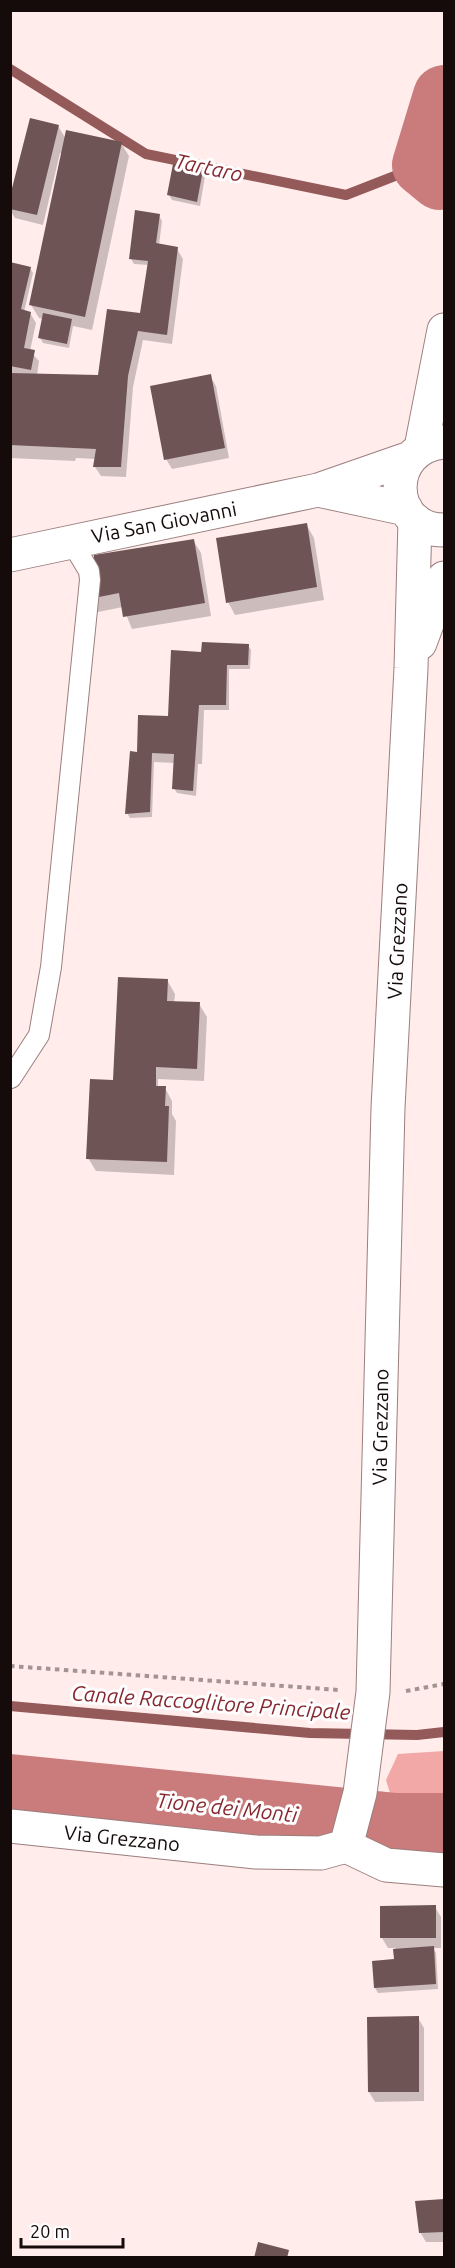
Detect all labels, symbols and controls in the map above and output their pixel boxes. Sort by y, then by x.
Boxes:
water label: Tartaro [173,148,245,186]
street label: Via San Giovanni [89,497,239,547]
street label: Via Grezzano [382,882,412,1000]
street label: Via Grezzano [367,1368,393,1486]
water label: Canale Raccoglitore Principale [71,1680,352,1724]
water label: Tione dei Monti [155,1788,299,1826]
street label: Via Grezzano [63,1820,181,1856]
scale bar [21,2211,123,2249]
text: 20 m [30,2221,70,2241]

